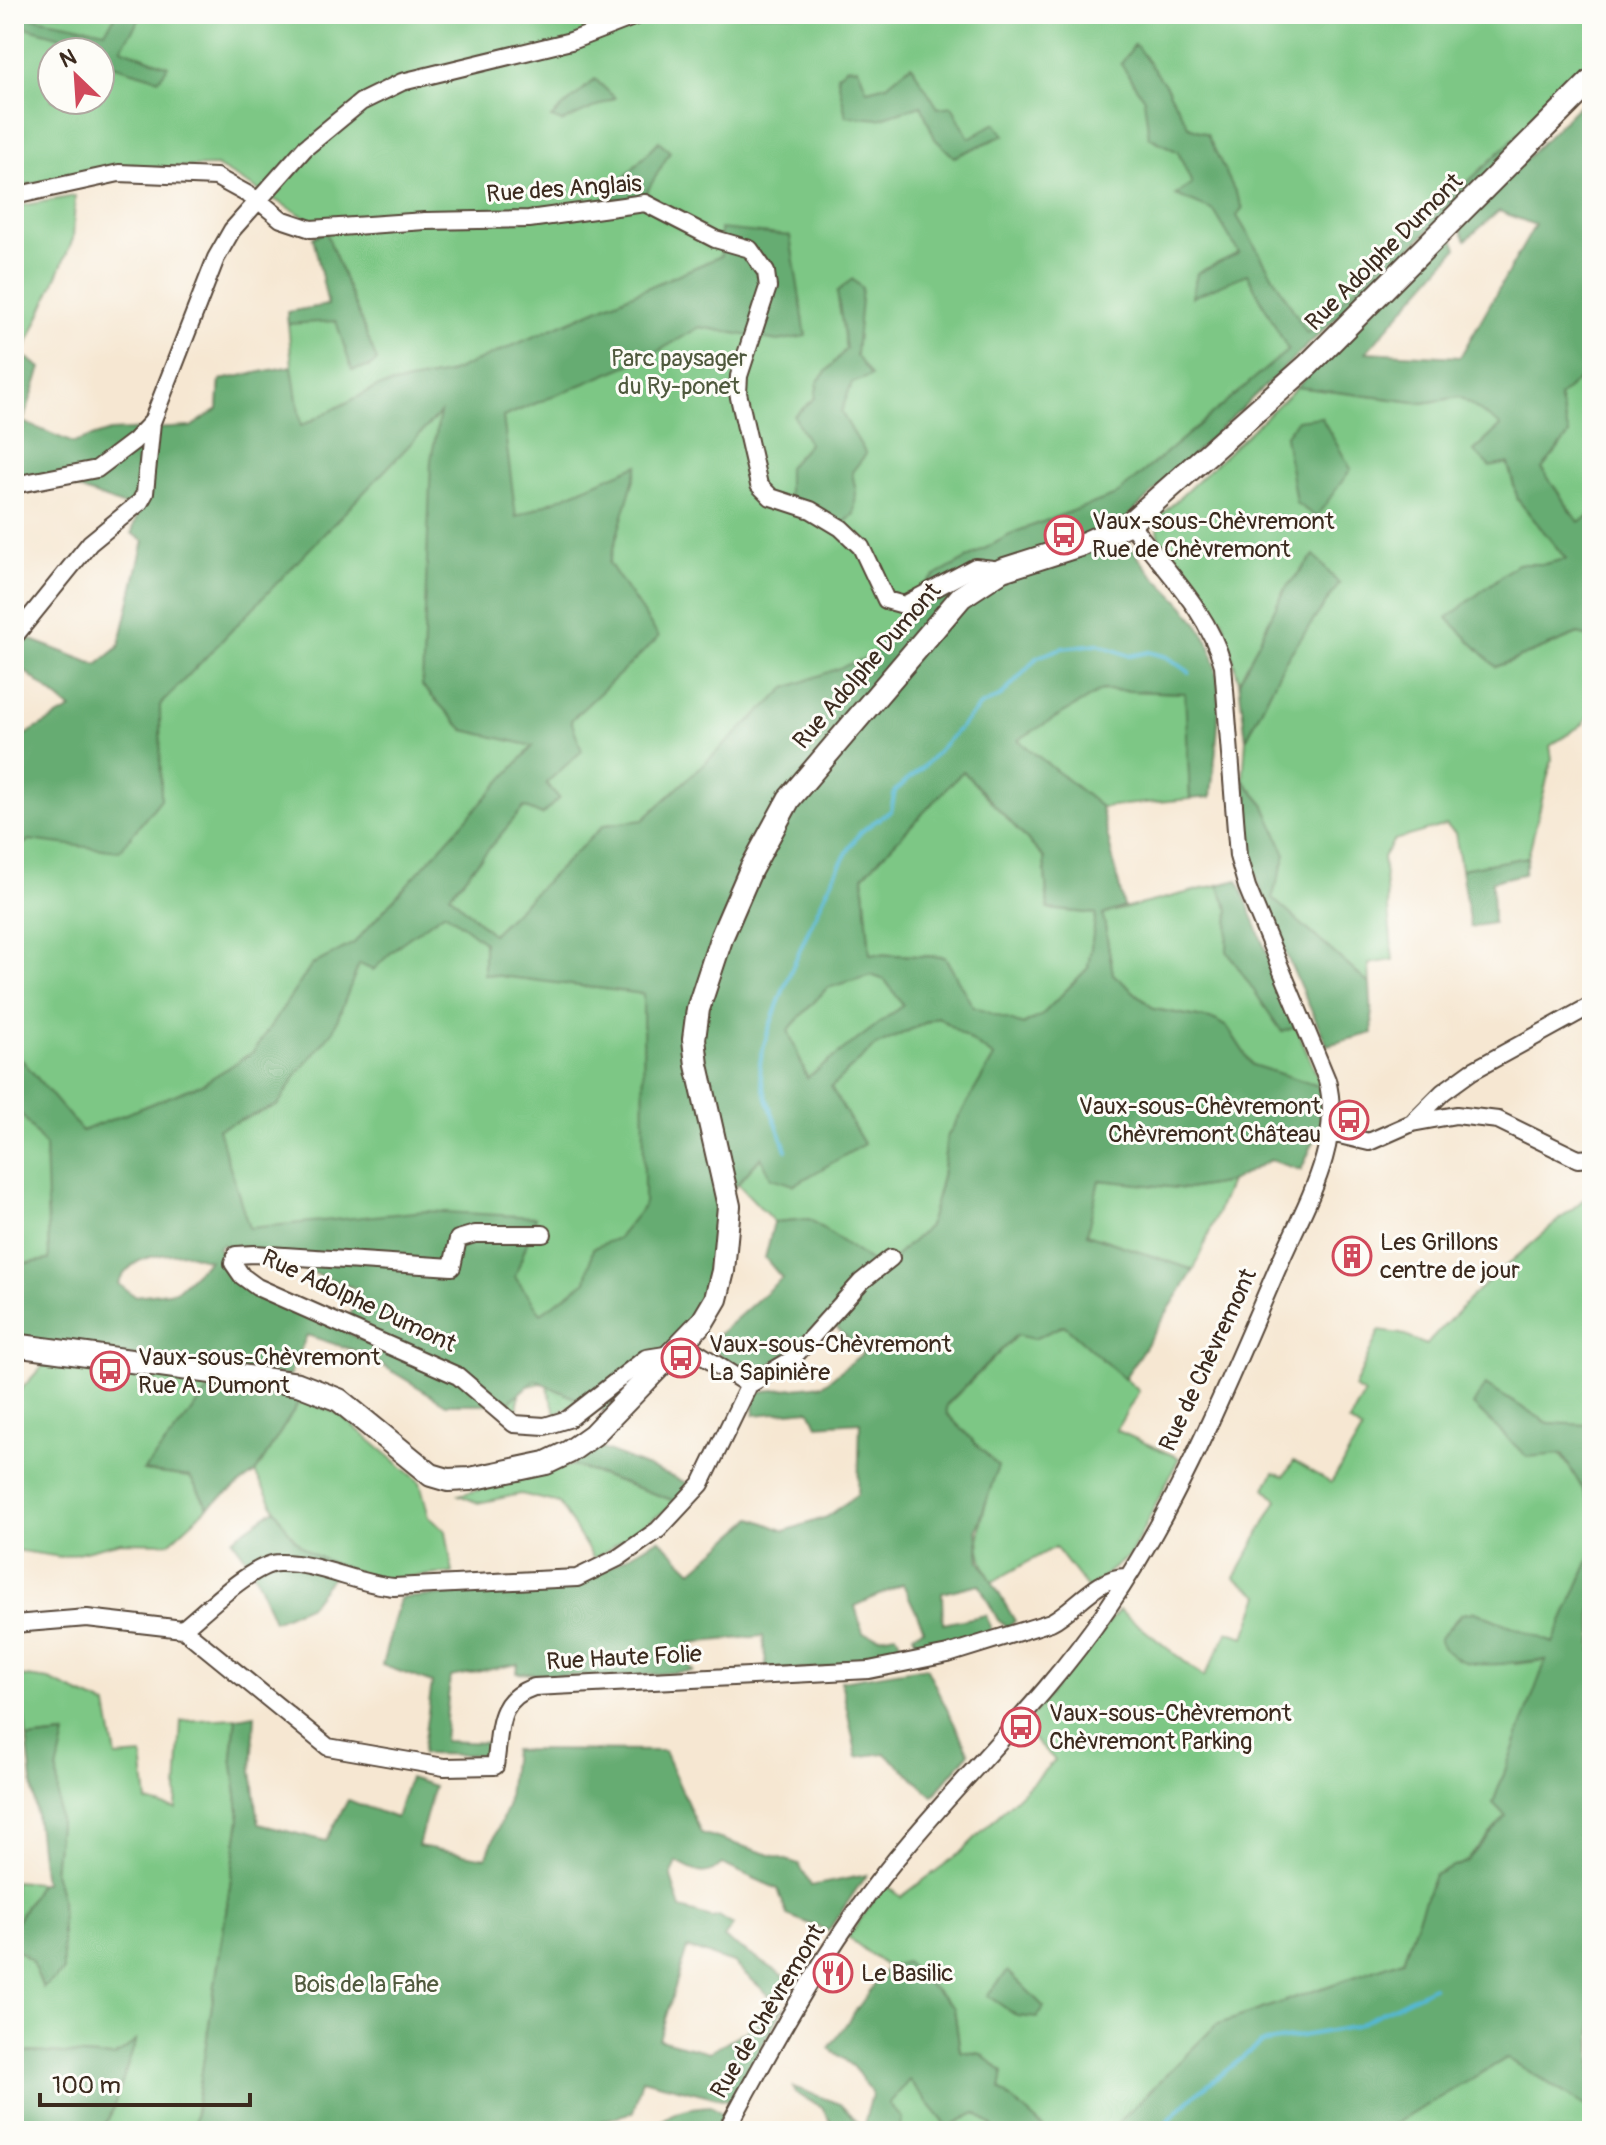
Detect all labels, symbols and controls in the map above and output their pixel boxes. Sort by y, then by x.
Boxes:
north arrow [36,36,116,116]
text: N [55,43,81,75]
street label: Rue Adolphe Dumont [1299,167,1469,337]
street label: Rue des Anglais [485,169,643,209]
park label: Parc paysager du Ry-ponet [611,344,748,401]
place label: Vaux-sous-Chèvremont Rue de Chèvremont [1092,507,1335,564]
bus stop icon: Vaux-sous-Chèvremont Rue de Chèvremont [1043,514,1085,556]
street label: Rue Adolphe Dumont [787,577,947,755]
place label: Vaux-sous-Chèvremont Chèvremont Château [1079,1092,1321,1149]
bus stop icon: Vaux-sous-Chèvremont Chèvremont Château [1328,1099,1370,1141]
place label: Les Grillons centre de jour [1380,1228,1520,1285]
building icon: Les Grillons centre de jour [1331,1235,1373,1277]
street label: Rue Adolphe Dumont [257,1243,461,1359]
street label: Rue de Chèvremont [1153,1264,1263,1456]
place label: Vaux-sous-Chèvremont La Sapinière [709,1330,952,1387]
bus stop icon: Vaux-sous-Chèvremont La Sapinière [660,1337,702,1379]
place label: Vaux-sous-Chèvremont Rue A. Dumont [138,1343,381,1400]
bus stop icon: Vaux-sous-Chèvremont Rue A. Dumont [89,1350,131,1392]
street label: Rue Haute Folie [546,1639,703,1677]
place label: Vaux-sous-Chèvremont Chèvremont Parking [1049,1699,1292,1756]
bus stop icon: Vaux-sous-Chèvremont Chèvremont Parking [1000,1706,1042,1748]
street label: Rue de Chèvremont [704,1918,832,2103]
restaurant icon: Le Basilic [812,1952,854,1994]
place label: Le Basilic [861,1959,954,1988]
park label: Bois de la Fahe [293,1970,439,1999]
scale bar [40,2057,250,2107]
text: 100 m [52,2071,121,2100]

